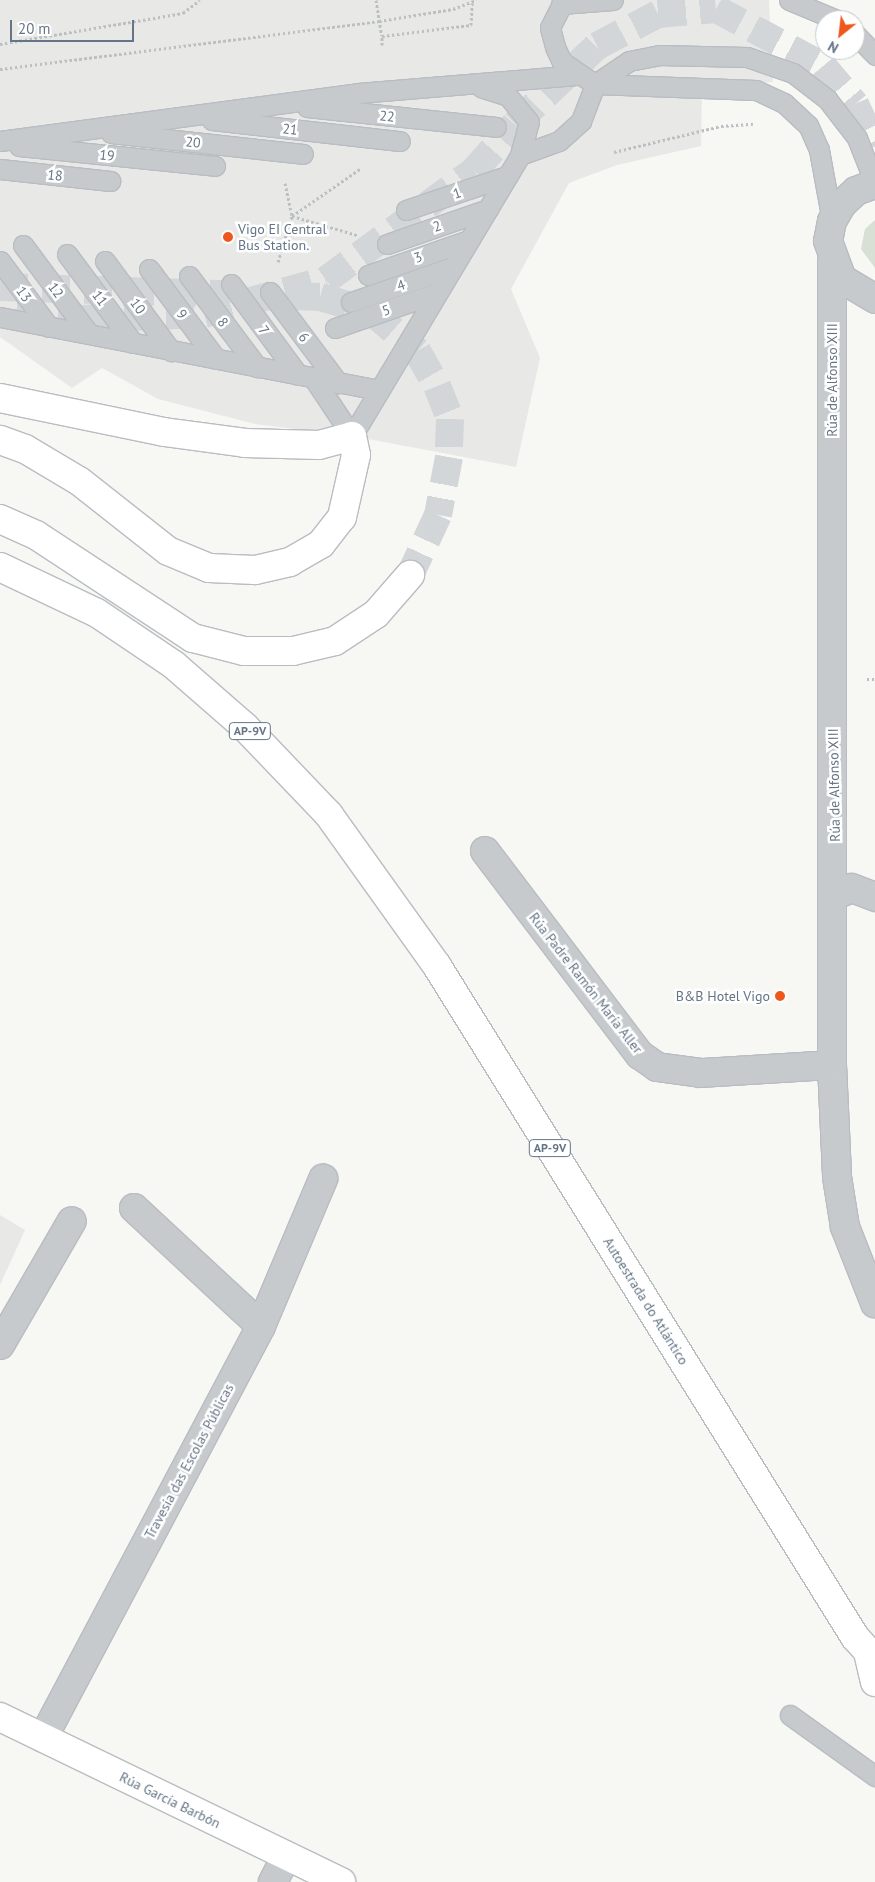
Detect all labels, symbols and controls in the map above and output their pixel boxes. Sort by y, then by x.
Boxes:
scale bar [12,10,136,42]
north arrow [815,10,865,60]
text: 20 m [18,19,51,38]
text: N [825,37,842,57]
street label: 22 [379,107,395,125]
street label: 21 [282,120,298,138]
street label: 20 [185,133,201,151]
street label: 19 [99,146,115,164]
street label: 18 [47,166,63,184]
street label: 1 [451,184,463,202]
street label: 2 [431,217,443,235]
place label: Vigo EI Central Bus Station. [238,221,327,253]
marker: Vigo EI Central Bus Station. [222,231,234,243]
street label: 3 [412,248,424,266]
street label: 4 [395,276,407,294]
street label: 12 [45,279,67,301]
street label: 13 [13,283,35,305]
street label: 11 [89,287,111,309]
street label: 10 [127,295,149,317]
street label: 5 [380,301,392,319]
street label: 9 [173,306,191,322]
street label: 8 [214,314,232,330]
street label: 7 [255,322,273,338]
street label: Rúa de Alfonso XIII [824,323,840,437]
street label: 6 [295,329,313,345]
road number: AP-9V [229,721,271,740]
street label: Rúa de Alfonso XIII [825,728,843,842]
street label: Rúa Padre Ramón María Aller [526,909,646,1057]
place label: B&B Hotel Vigo [675,988,770,1004]
marker: B&B Hotel Vigo [774,990,786,1002]
road number: AP-9V [529,1138,571,1158]
street label: Autoestrada do Atlántico [600,1234,692,1368]
street label: Travesía das Escolas Públicas [141,1381,237,1541]
street label: Rúa García Barbón [117,1768,223,1832]

